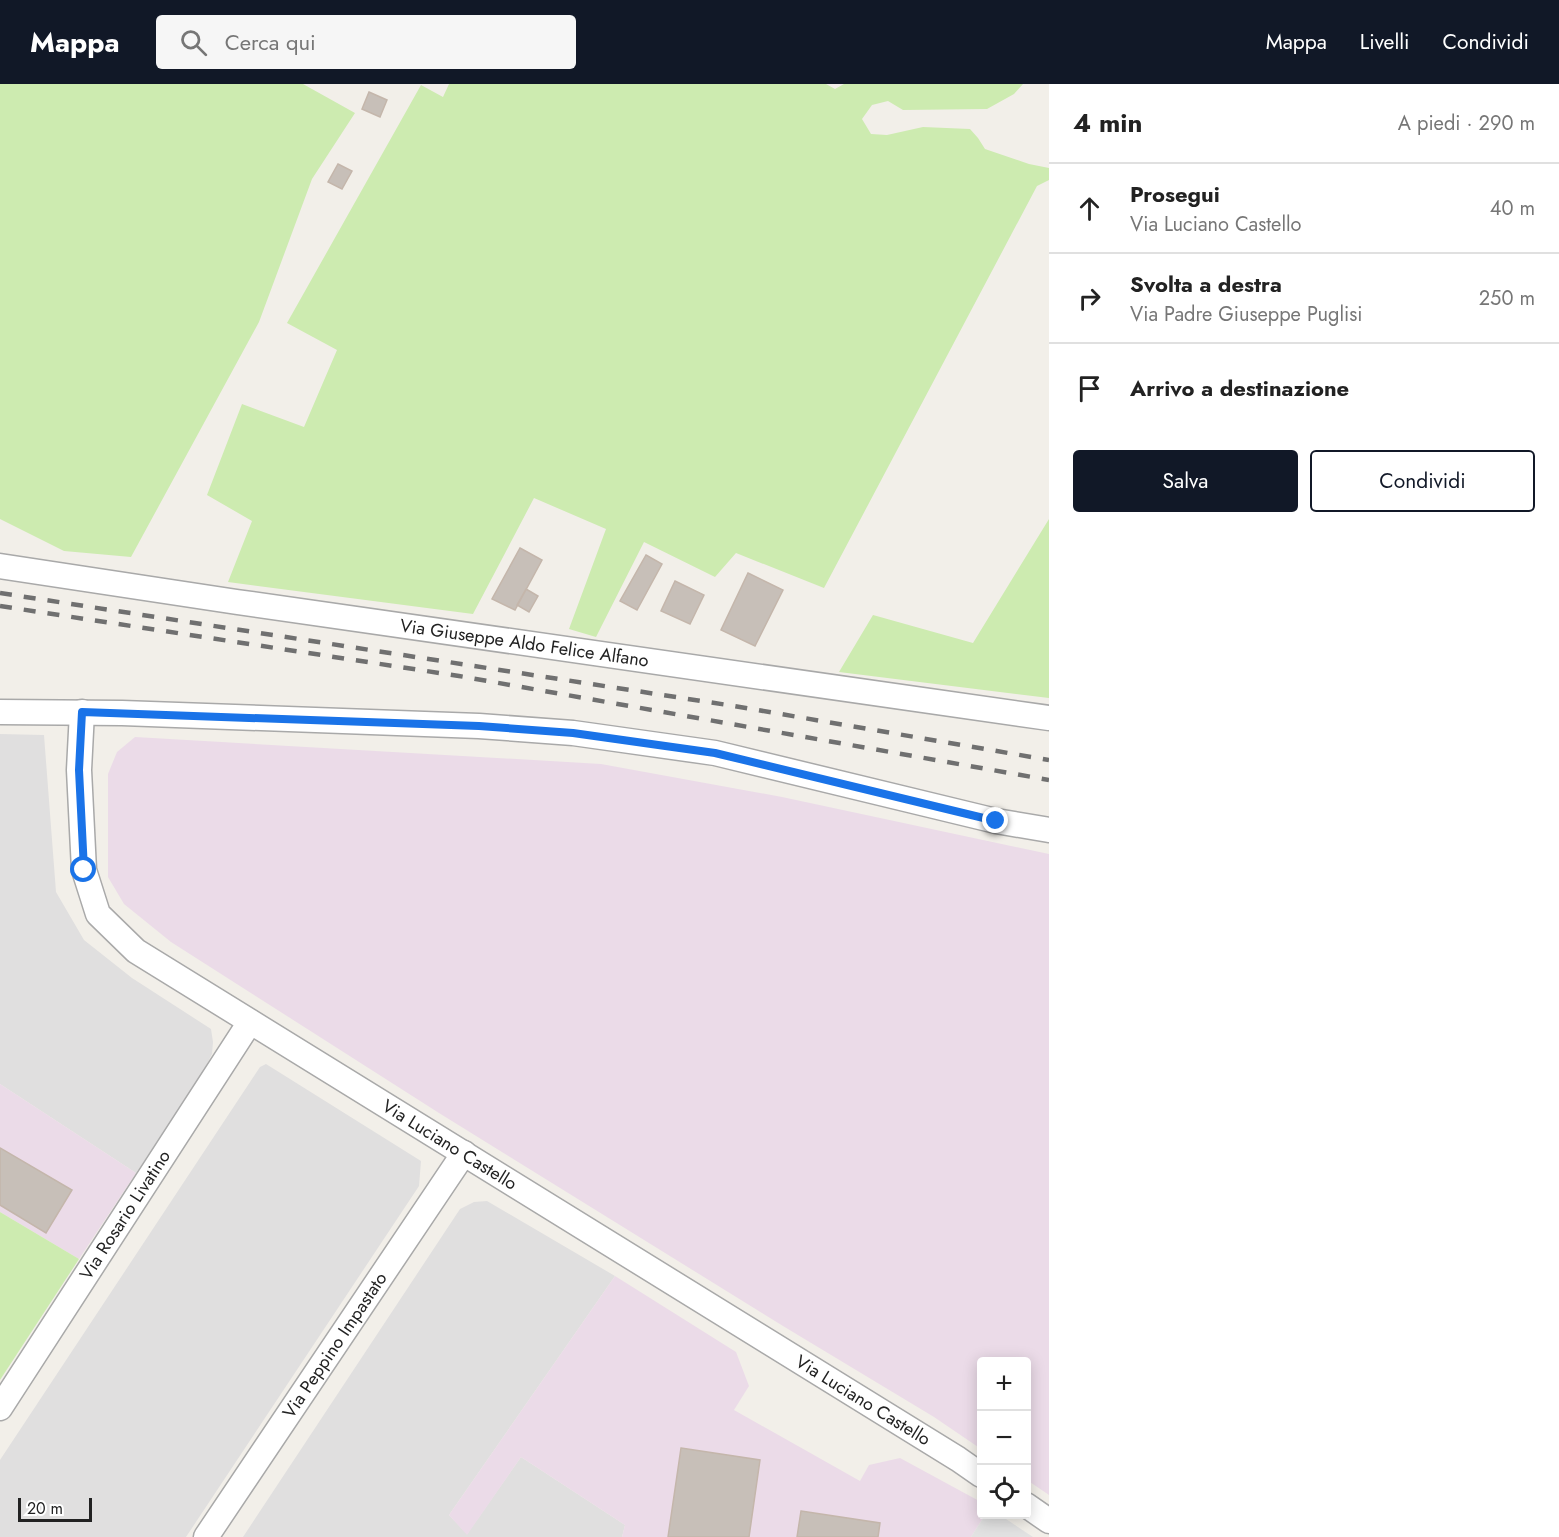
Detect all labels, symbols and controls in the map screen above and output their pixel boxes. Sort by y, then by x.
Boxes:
search box [156,15,576,69]
text: Mappa [30,22,120,63]
icon: search [177,26,210,59]
text: Cerca qui [225,26,316,58]
text: Mappa [1266,27,1327,57]
text: Livelli [1360,27,1410,57]
text: Condividi [1443,27,1529,57]
text: 4 min [1073,104,1142,142]
text: A piedi · 290 m [1398,109,1535,138]
text: Prosegui [1130,178,1220,210]
icon: ahead [1073,192,1106,225]
text: 40 m [1490,194,1535,223]
text: Via Luciano Castello [1130,210,1302,239]
text: Svolta a destra [1130,268,1282,300]
icon: right [1073,282,1106,315]
text: 250 m [1479,284,1535,313]
text: Via Padre Giuseppe Puglisi [1130,300,1362,329]
icon: arrive [1073,372,1106,405]
text: Arrivo a destinazione [1130,372,1349,404]
button: Salva [1073,450,1298,512]
button: Condividi [1310,450,1535,512]
street label: Via Giuseppe Aldo Felice Alfano [398,612,651,674]
route end [982,807,1008,833]
route start [70,856,96,882]
street label: Via Luciano Castello [377,1093,522,1197]
street label: Via Rosario Livatino [73,1145,177,1285]
street label: Via Peppino Impastato [276,1267,393,1423]
street label: Via Luciano Castello [790,1349,936,1452]
map controls [977,1357,1031,1519]
button: + [977,1357,1031,1411]
button: − [977,1411,1031,1465]
button: locate [977,1465,1031,1519]
scale bar [18,1495,92,1522]
text: 20 m [27,1497,63,1520]

